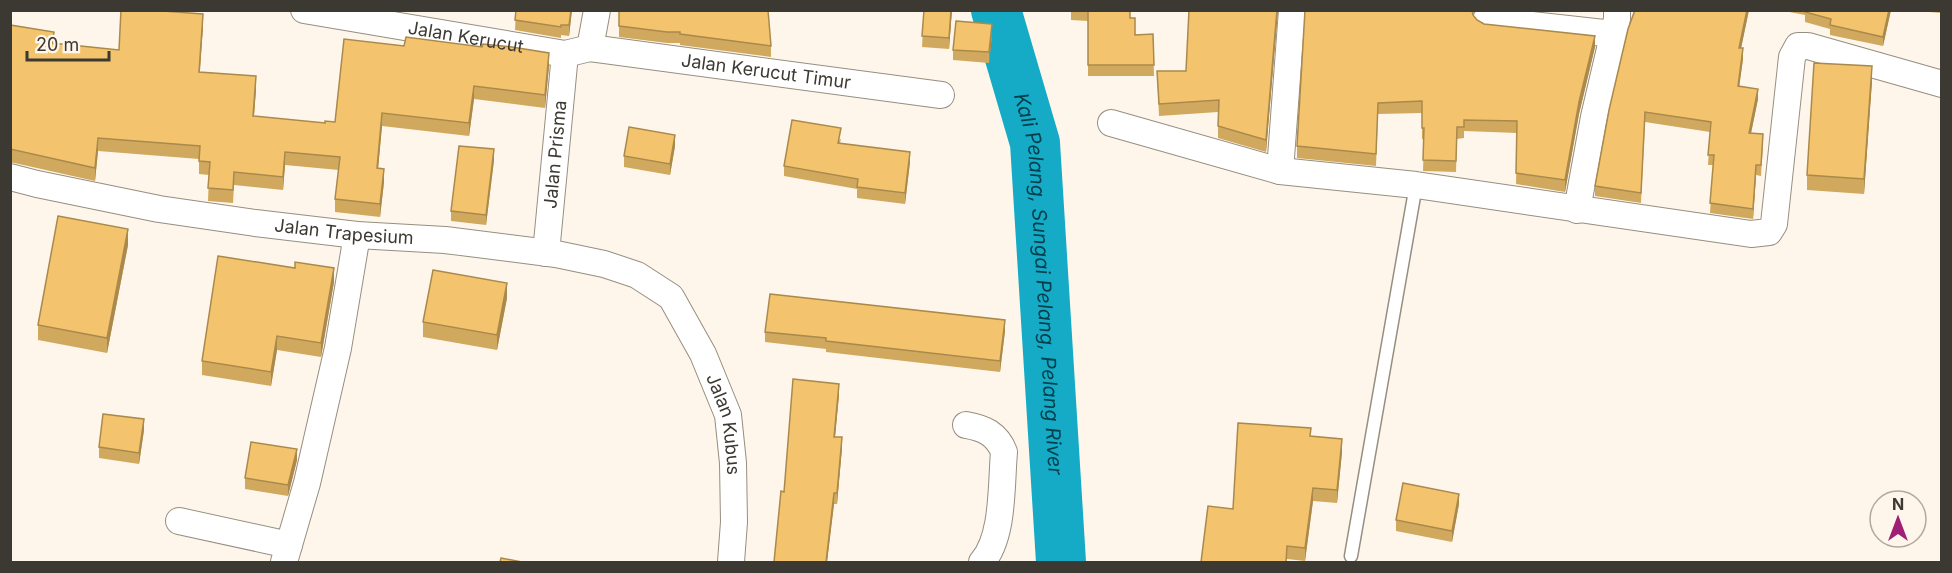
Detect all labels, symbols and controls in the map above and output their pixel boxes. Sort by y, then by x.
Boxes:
street label: Jalan Kerucut [407,17,525,57]
scale bar [27,24,110,62]
text: 20 m [36,34,79,55]
street label: Jalan Kerucut Timur [680,49,852,93]
water label: Kali Pelang, Sungai Pelang, Pelang River [1009,90,1068,476]
street label: Jalan Prisma [539,99,571,210]
street label: Jalan Trapesium [273,214,414,248]
street label: Jalan Kubus [702,370,744,475]
north arrow [1868,489,1928,549]
text: N [1892,494,1904,514]

